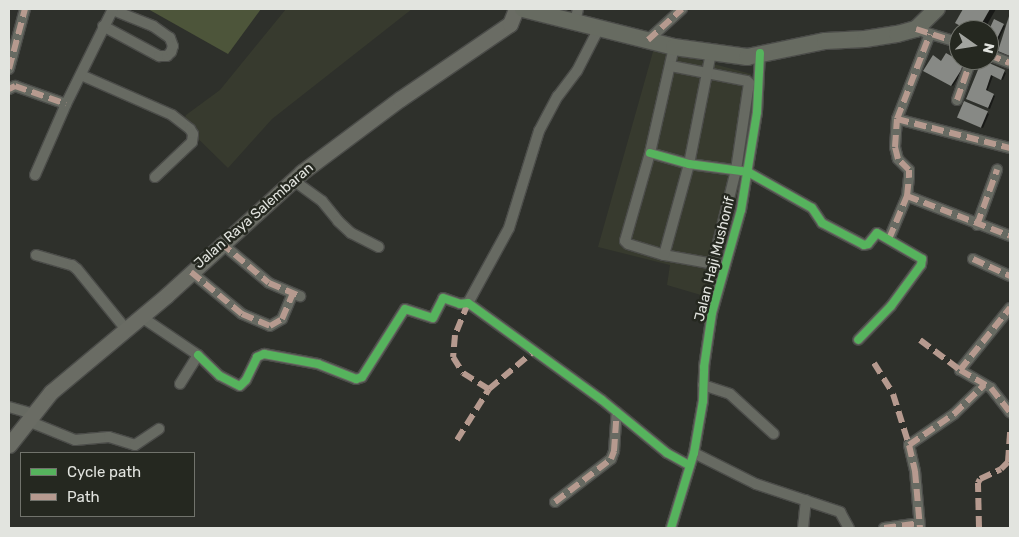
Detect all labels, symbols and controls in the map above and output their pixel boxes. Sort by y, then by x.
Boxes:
north arrow [949,20,999,70]
text: N [979,41,998,55]
street label: Jalan Raya Salembaran [191,160,317,272]
street label: Jalan Haji Mushonif [691,195,739,323]
legend [20,452,195,517]
text: Cycle path [67,463,141,481]
text: Path [67,488,100,506]

